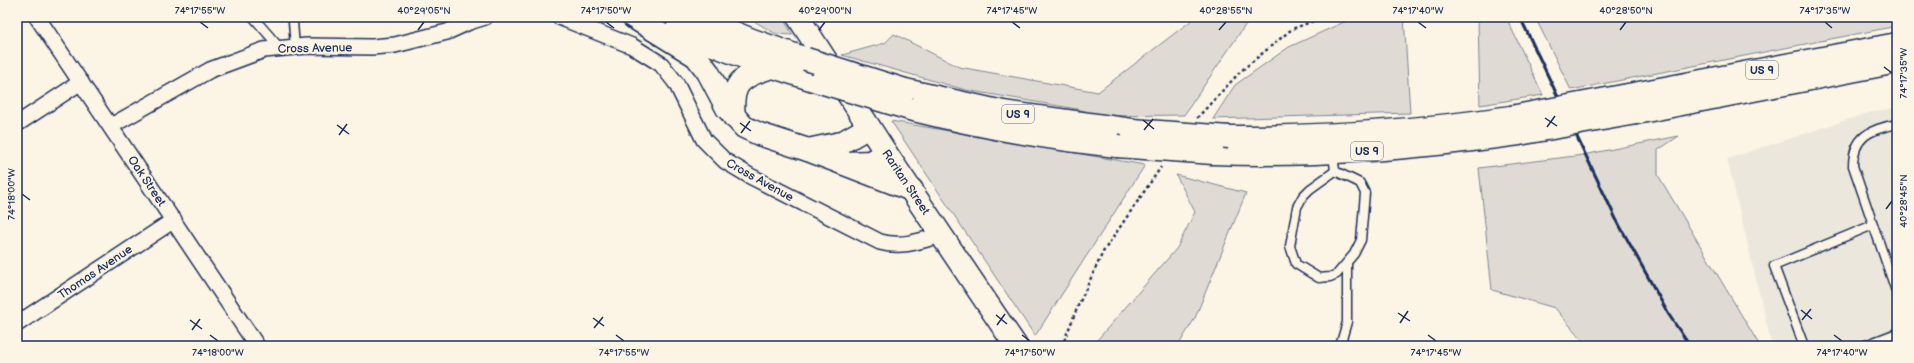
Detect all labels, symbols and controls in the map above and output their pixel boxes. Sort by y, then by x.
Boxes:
text: 74°17'55"W [175,5,225,17]
text: 40°29'05"N [397,5,451,17]
text: 74°17'50"W [581,5,631,17]
text: 40°29'00"N [798,5,852,17]
text: 74°17'45"W [987,5,1037,17]
text: 40°28'55"N [1199,5,1253,17]
text: 74°17'40"W [1392,5,1444,17]
text: 40°28'50"N [1599,5,1653,17]
text: 74°17'35"W [1800,5,1850,17]
street label: Cross Avenue [277,40,353,57]
text: 74°17'35"W [1898,48,1910,98]
road number: US 9 [1746,61,1778,79]
road number: US 9 [1002,105,1034,123]
road number: US 9 [1351,142,1383,160]
street label: Raritan Street [878,147,933,218]
street label: Oak Street [124,153,169,210]
street label: Cross Avenue [723,156,796,205]
text: 74°18'00"W [6,168,18,220]
text: 40°28'45"N [1898,174,1910,228]
street label: Thomas Avenue [55,242,135,303]
text: 74°18'00"W [192,347,244,359]
text: 74°17'55"W [599,347,649,359]
text: 74°17'50"W [1005,347,1055,359]
text: 74°17'45"W [1411,347,1461,359]
text: 74°17'40"W [1816,347,1868,359]

